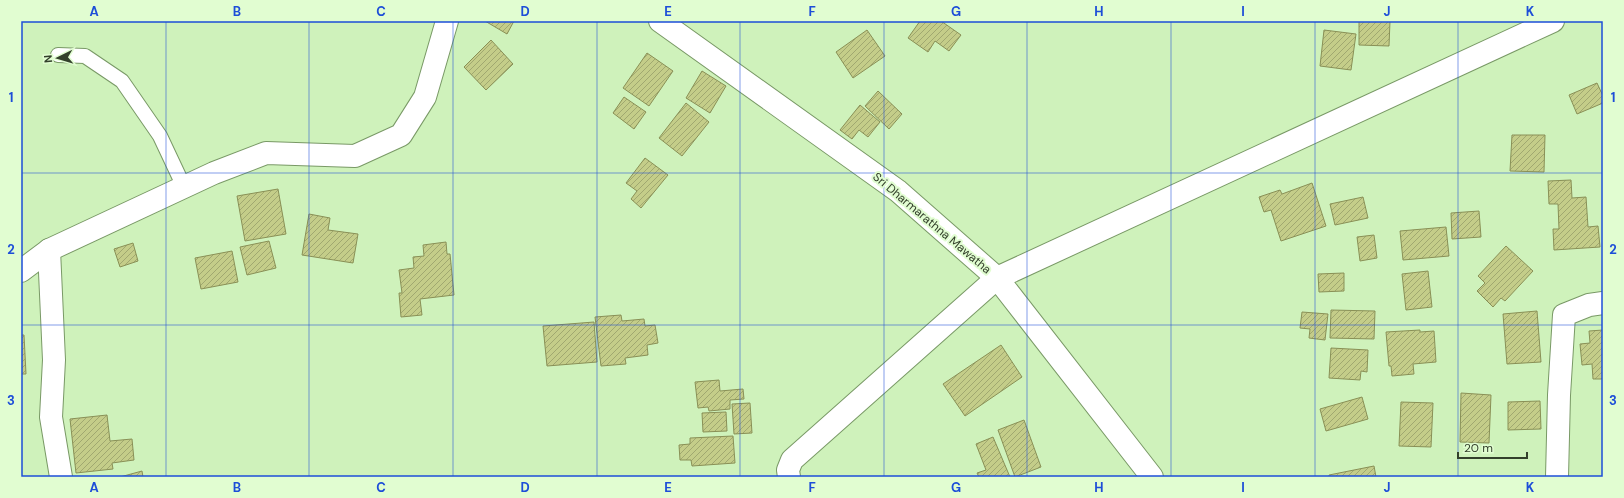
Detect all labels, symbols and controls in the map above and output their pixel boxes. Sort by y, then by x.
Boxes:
text: A [89,3,99,20]
text: B [233,3,241,20]
text: C [376,3,386,20]
text: D [520,3,530,20]
text: E [664,3,672,20]
text: F [808,3,816,20]
text: G [951,3,961,20]
text: H [1094,3,1104,20]
text: I [1241,3,1245,20]
text: J [1383,3,1391,20]
text: K [1526,3,1535,20]
north arrow [38,38,78,78]
text: N [41,54,55,63]
text: 1 [9,89,13,106]
text: 1 [1611,89,1615,106]
street label: Sri Dharmarathna Mawatha [869,169,995,277]
text: 2 [7,241,15,258]
text: 2 [1609,241,1617,258]
text: 3 [7,392,15,409]
text: 3 [1609,392,1617,409]
scale bar [1458,434,1527,460]
text: 20 m [1464,440,1493,456]
text: A [89,479,99,496]
text: B [233,479,241,496]
text: C [376,479,386,496]
text: D [520,479,530,496]
text: E [664,479,672,496]
text: F [808,479,816,496]
text: G [951,479,961,496]
text: H [1094,479,1104,496]
text: I [1241,479,1245,496]
text: J [1383,479,1391,496]
text: K [1526,479,1535,496]

